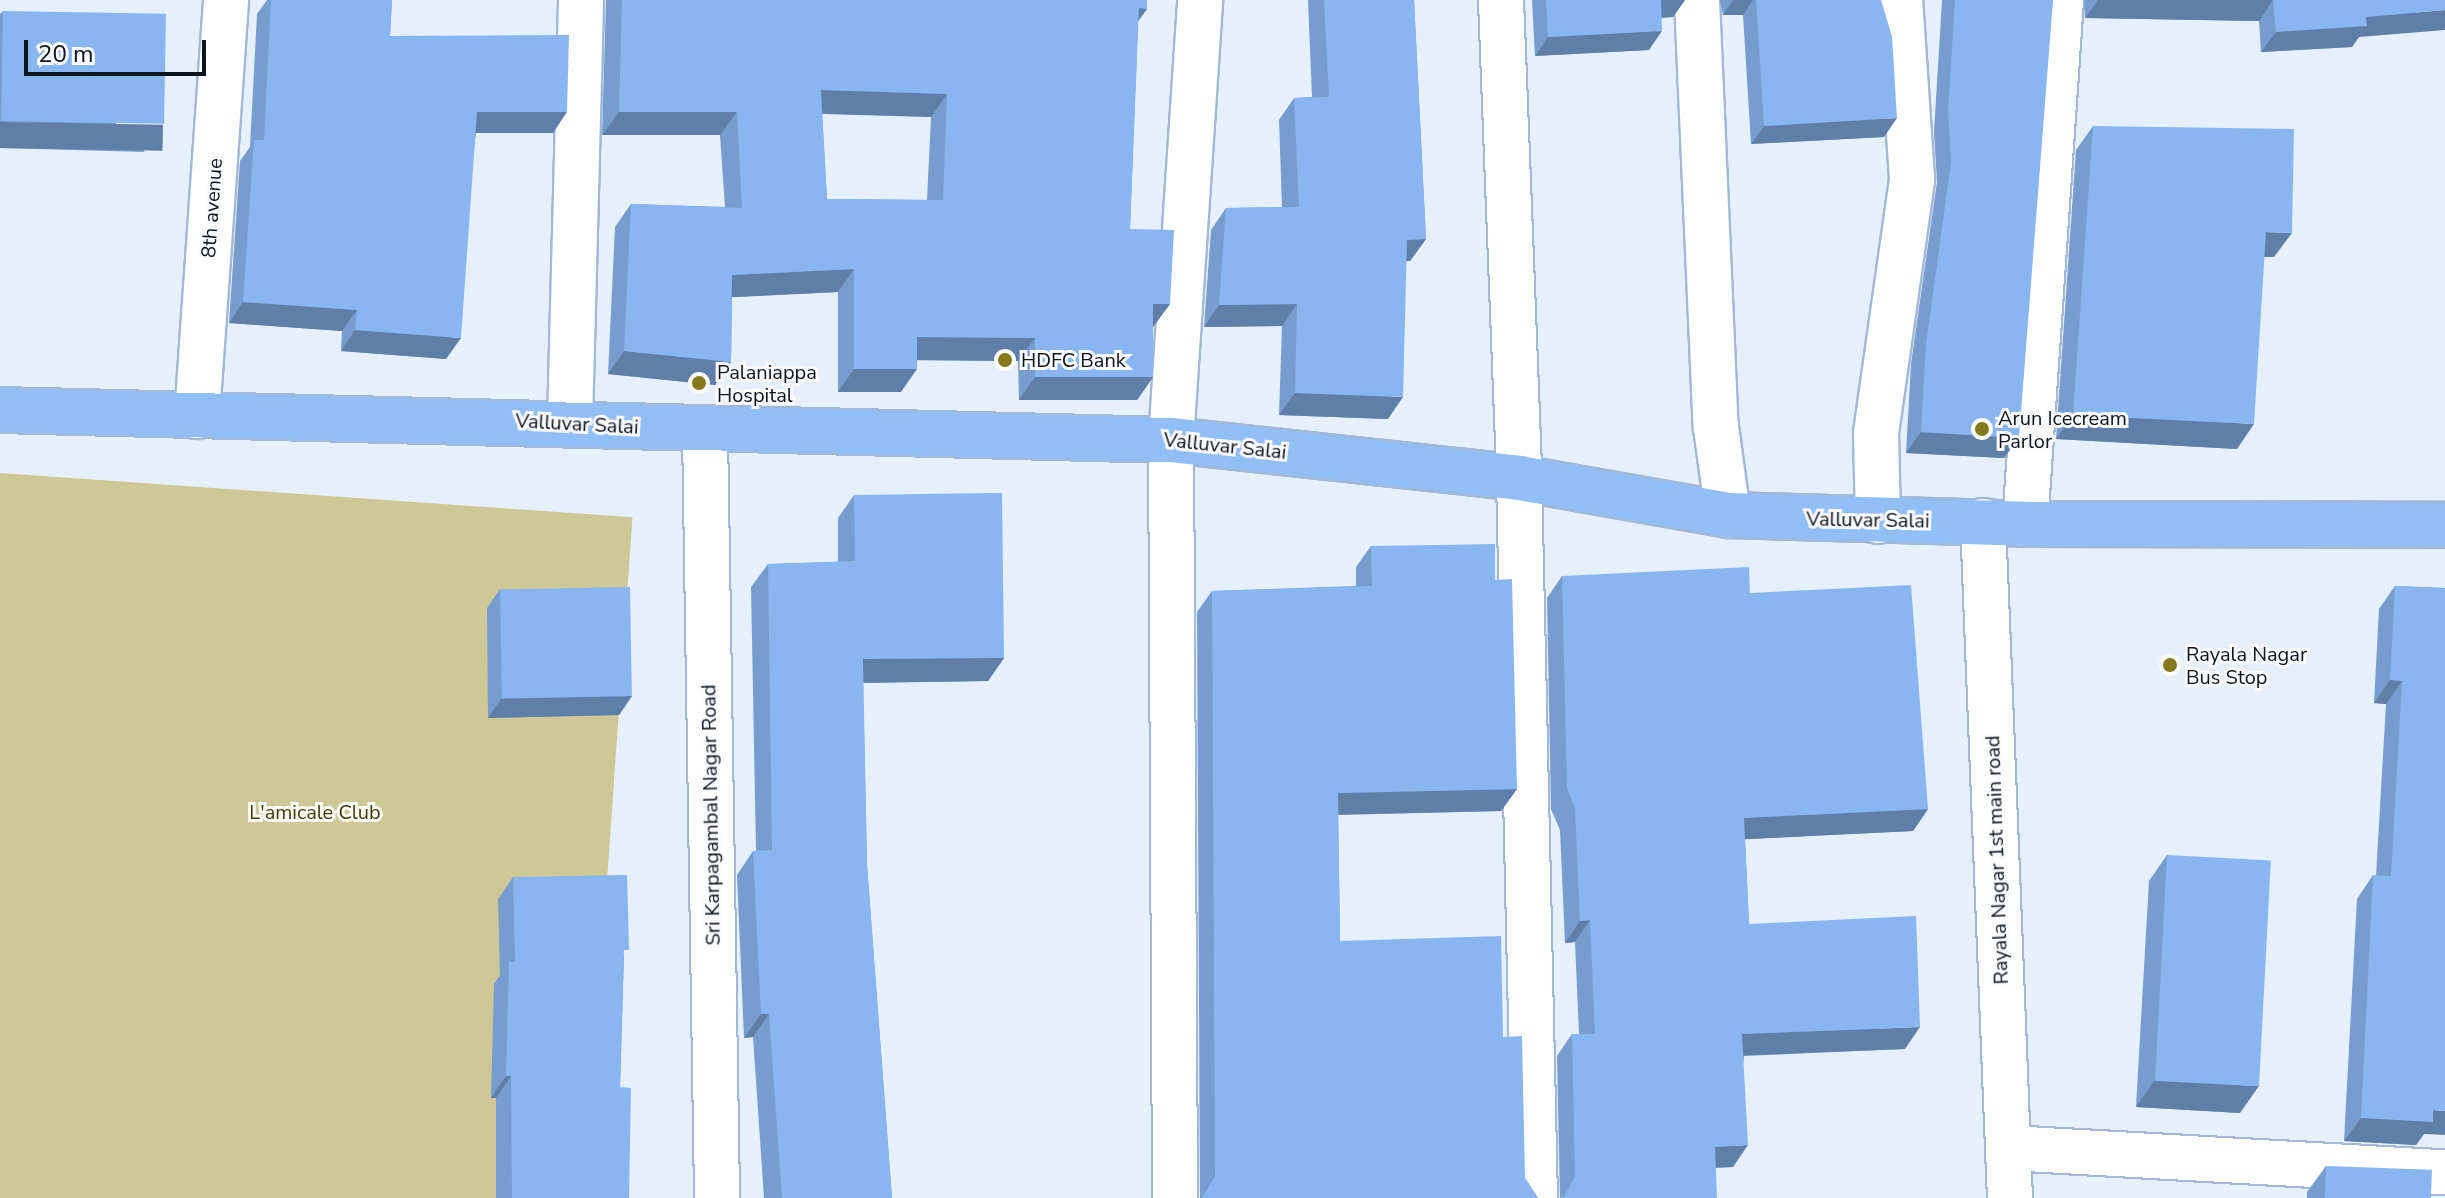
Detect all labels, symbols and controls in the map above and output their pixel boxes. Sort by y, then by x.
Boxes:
scale bar [28,24,210,74]
text: 20 m [38,38,94,70]
street label: 8th avenue [197,157,227,259]
place label: HDFC Bank [1021,348,1126,372]
marker: HDFC Bank [996,351,1014,369]
place label: Palaniappa Hospital [717,360,817,407]
marker: Palaniappa Hospital [688,372,710,394]
place label: Arun Icecream Parlor [1998,406,2127,453]
street label: Valluvar Salai [515,409,639,439]
marker: Arun Icecream Parlor [1973,420,1991,438]
street label: Valluvar Salai [1162,428,1288,464]
street label: Valluvar Salai [1806,507,1930,533]
place label: Rayala Nagar Bus Stop [2186,642,2307,689]
marker: Rayala Nagar Bus Stop [2161,656,2179,674]
street label: Sri Karpagambal Nagar Road [697,684,725,946]
street label: Rayala Nagar 1st main road [1981,735,2013,985]
park label: L'amicale Club [249,800,381,824]

